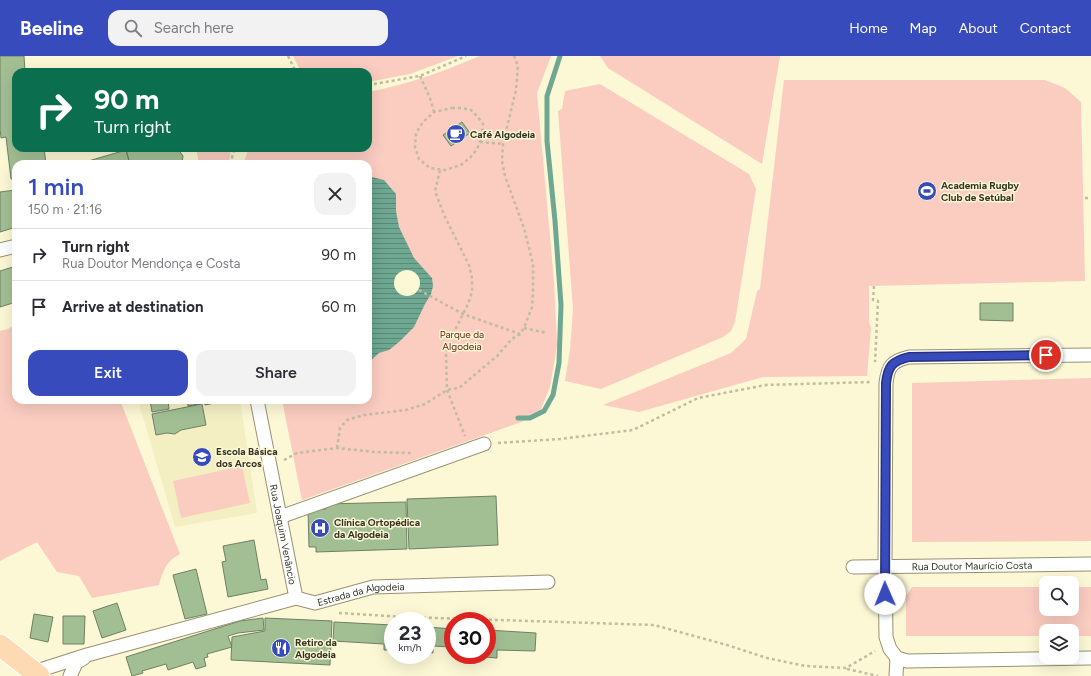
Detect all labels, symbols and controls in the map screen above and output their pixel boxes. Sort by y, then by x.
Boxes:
search box [108,10,388,46]
text: Beeline [20,17,84,40]
icon: search [122,17,144,39]
text: Search here [154,19,234,37]
text: Home [849,20,888,37]
text: Map [910,20,937,37]
text: About [959,20,998,37]
text: Contact [1020,20,1071,37]
text: 90 m [94,82,159,116]
icon: right [28,84,80,136]
text: Turn right [94,116,171,138]
cafe icon: Café Algodeia [445,123,467,145]
place label: Café Algodeia [470,128,535,141]
text: 1 min [28,172,84,201]
button: close [314,173,356,215]
place label: Academia Rugby Club de Setúbal [941,179,1019,204]
sports icon: Academia Rugby Club de Setúbal [916,180,938,202]
text: 150 m · 21:16 [28,202,102,217]
text: Turn right [62,238,130,256]
icon: right [28,244,50,266]
text: 90 m [321,246,356,264]
text: Rua Doutor Mendonça e Costa [62,256,240,271]
icon: arrive [28,296,50,318]
text: Arrive at destination [62,298,203,316]
text: 60 m [321,298,356,316]
park label: Parque da Algodeia [440,328,484,353]
pin [1029,338,1063,372]
icon: arrive [1035,344,1057,366]
button: Exit [28,350,188,396]
button: Share [196,350,356,396]
place label: Escola Básica dos Arcos [216,445,277,470]
school or university icon: Escola Básica dos Arcos [191,446,213,468]
street label: Rua Joaquim Venâncio [267,483,299,586]
place label: Clínica Ortopédica da Algodeia [334,516,420,541]
hospital icon: Clínica Ortopédica da Algodeia [309,517,331,539]
street label: Rua Doutor Maurício Costa [912,559,1032,573]
position arrow [864,573,906,615]
map controls [1039,576,1079,664]
button: search [1039,576,1079,616]
street label: Estrada da Algodeia [316,580,405,609]
speed limit sign: 30 [444,612,496,664]
text: 23 [399,621,421,645]
button: layers [1039,624,1079,664]
place label: Retiro da Algodeia [295,636,337,661]
restaurant icon: Retiro da Algodeia [270,637,292,659]
text: km/h [399,641,421,654]

